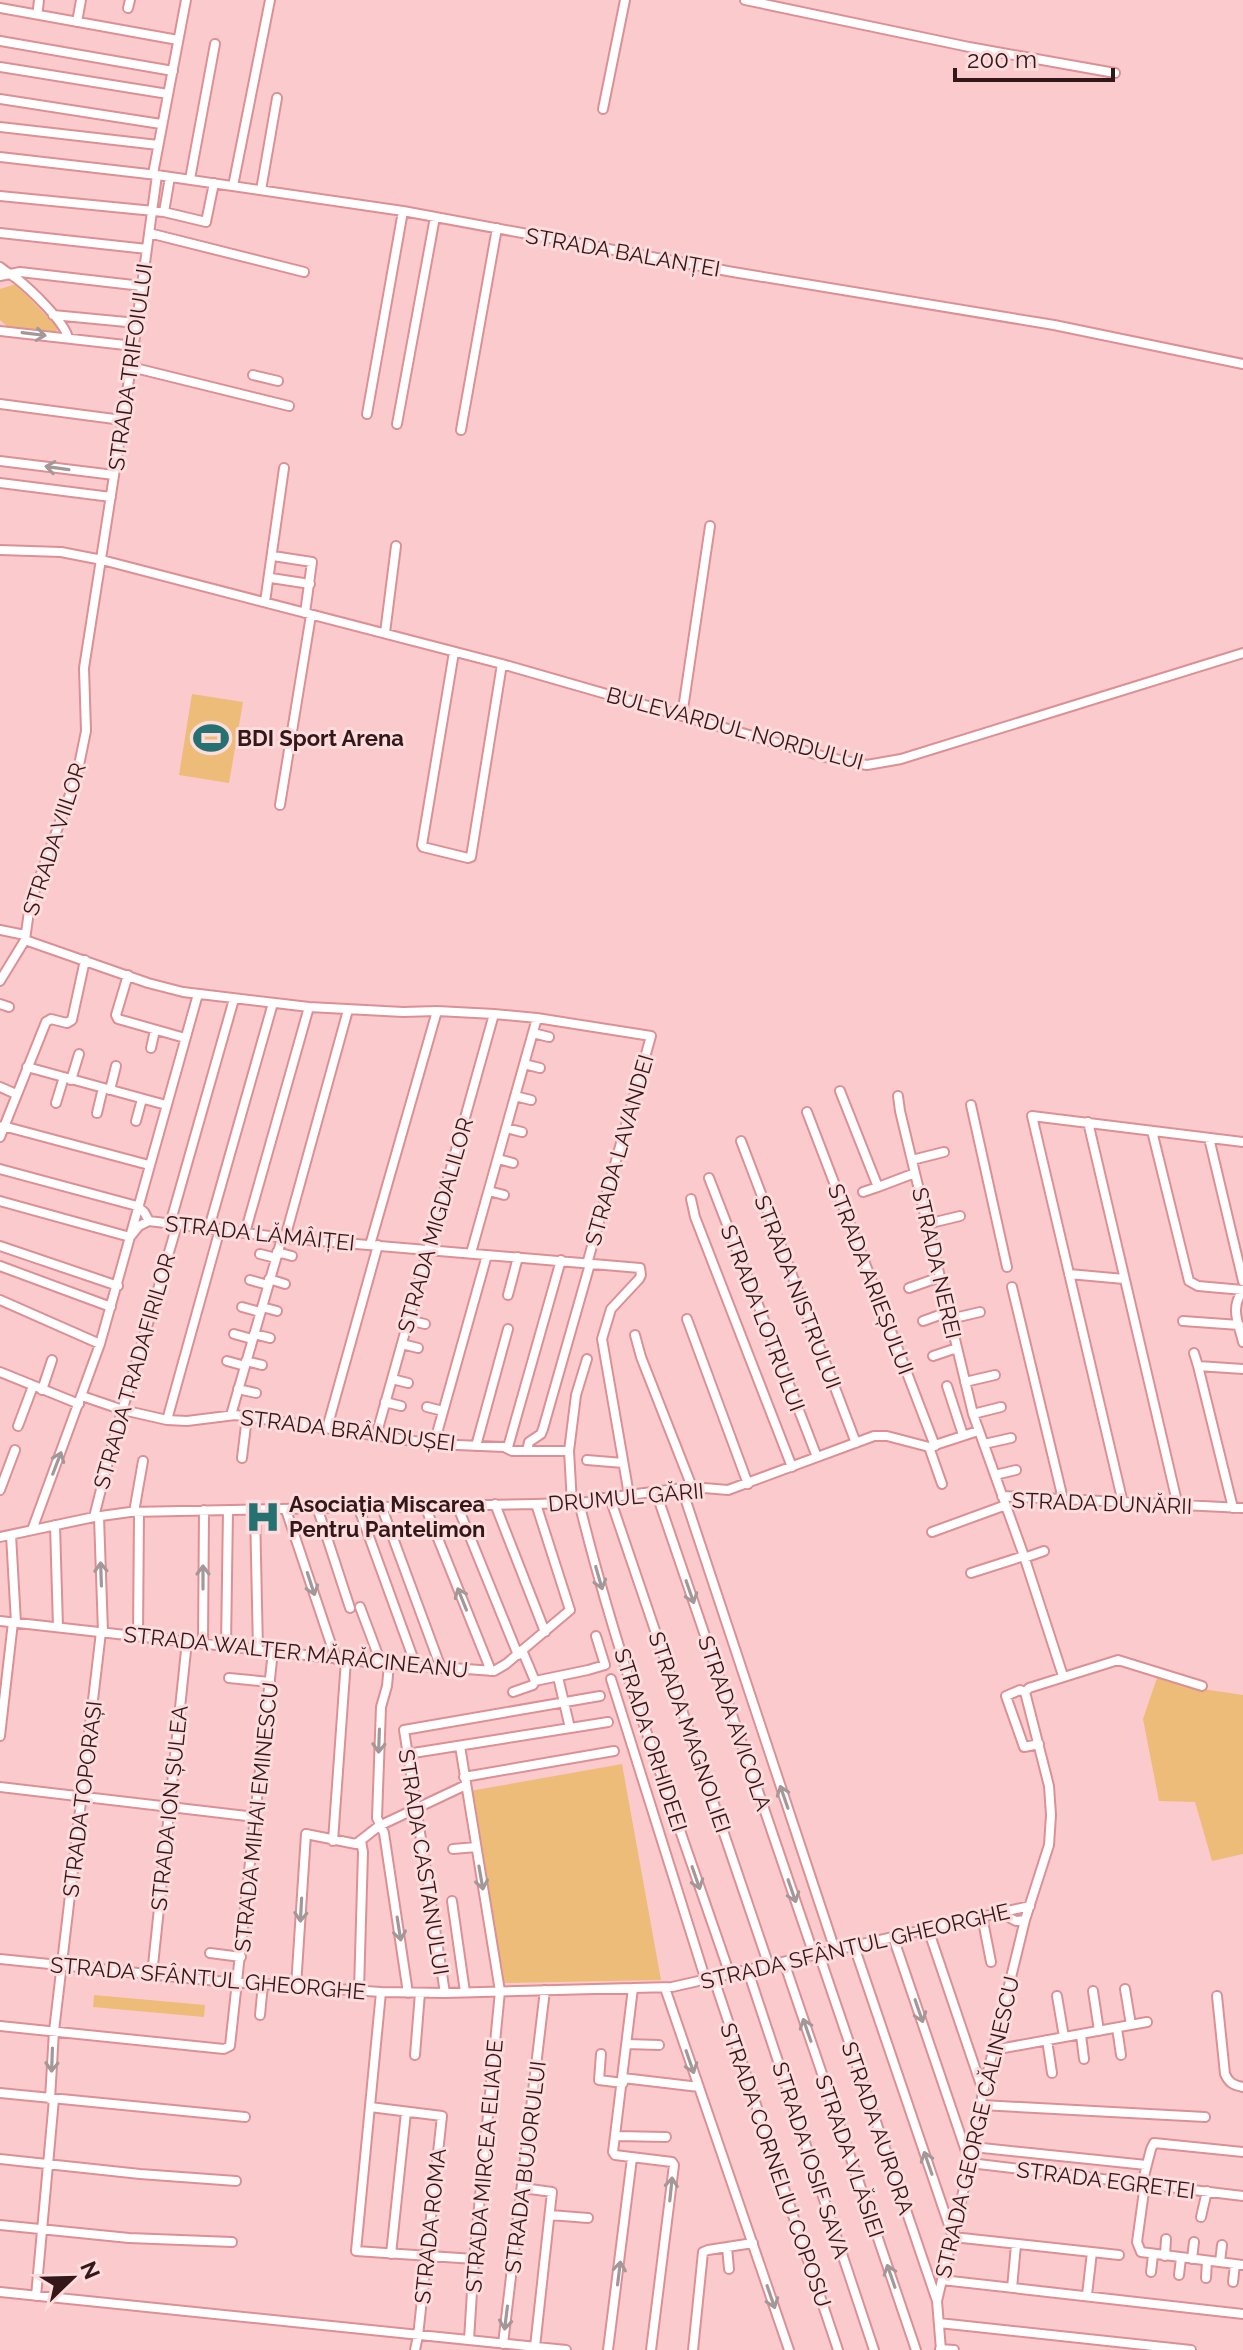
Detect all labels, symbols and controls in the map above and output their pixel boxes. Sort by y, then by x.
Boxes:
scale bar [955,32,1113,82]
text: 200 m [967,45,1037,74]
street label: STRADA BALANȚEI [524,222,722,282]
street label: STRADA TRIFOIULUI [103,262,157,472]
one-way arrow [20,327,47,342]
one-way arrow [45,460,70,475]
street label: BULEVARDUL NORDULUI [604,681,866,775]
sports icon: BDI Sport Arena [192,719,230,757]
place label: BDI Sport Arena [237,725,404,751]
street label: STRADA VIILOR [17,759,91,919]
street label: STRADA LAVANDEI [579,1052,659,1248]
street label: STRADA MIGDALILOR [392,1114,478,1336]
street label: STRADA ARIEȘULUI [823,1180,919,1378]
street label: STRADA NEREI [907,1185,967,1341]
street label: STRADA NISTRULUI [749,1192,847,1392]
street label: STRADA LĂMÂIȚEI [164,1210,356,1256]
street label: STRADA LOTRULUI [715,1221,811,1415]
street label: STRADA TRADAFIRILOR [88,1250,180,1492]
street label: STRADA BRÂNDUȘEI [239,1404,457,1456]
one-way arrow [51,1451,65,1476]
street label: DRUMUL GĂRII [547,1477,705,1517]
street label: STRADA DUNĂRII [1011,1487,1193,1519]
place label: Asociația Miscarea Pentru Pantelimon [289,1491,485,1542]
hospital icon: Asociația Miscarea Pentru Pantelimon [244,1498,282,1536]
one-way arrow [94,1561,109,1588]
one-way arrow [195,1564,211,1591]
one-way arrow [592,1564,607,1590]
one-way arrow [304,1571,319,1596]
one-way arrow [684,1579,699,1604]
one-way arrow [454,1587,468,1612]
street label: STRADA WALTER MĂRĂCINEANU [123,1621,469,1683]
street label: STRADA MAGNOLIEI [643,1628,737,1836]
street label: STRADA AVICOLA [693,1632,777,1814]
street label: STRADA ORHIDEEI [609,1645,693,1835]
street label: STRADA MIHAI EMINESCU [229,1681,283,1953]
street label: STRADA TOPORAȘI [57,1699,107,1899]
street label: STRADA ION ȘULEA [145,1704,193,1912]
one-way arrow [372,1727,387,1754]
street label: STRADA CASTANULUI [393,1747,455,1977]
one-way arrow [775,1784,790,1809]
one-way arrow [475,1865,490,1891]
one-way arrow [690,1866,705,1891]
one-way arrow [786,1878,801,1903]
one-way arrow [293,1896,308,1923]
street label: STRADA SFÂNTUL GHEORGHE [698,1898,1012,1994]
one-way arrow [392,1916,407,1941]
street label: STRADA SFÂNTUL GHEORGHE [49,1951,367,2005]
street label: STRADA GEORGE CĂLINESCU [930,1974,1024,2280]
one-way arrow [912,1998,927,2023]
one-way arrow [798,2018,813,2043]
street label: STRADA CORNELIU COPOSU [715,2019,837,2311]
street label: STRADA MIRCEA ELIADE [460,2038,508,2294]
street label: STRADA AURORA [836,2038,920,2218]
one-way arrow [45,2046,60,2073]
one-way arrow [684,2049,699,2074]
street label: STRADA BUJORULUI [499,2059,551,2275]
street label: STRADA IOSIF SAVA [767,2059,855,2262]
street label: STRADA VLĂSIEI [810,2071,890,2241]
street label: STRADA ROMA [409,2147,451,2305]
one-way arrow [919,2151,934,2176]
street label: STRADA EGRETEI [1015,2156,1197,2204]
one-way arrow [664,2176,679,2203]
north arrow [32,2238,112,2318]
text: N [75,2257,106,2283]
one-way arrow [611,2260,626,2287]
one-way arrow [882,2264,897,2289]
one-way arrow [764,2284,779,2309]
one-way arrow [499,2304,514,2331]

